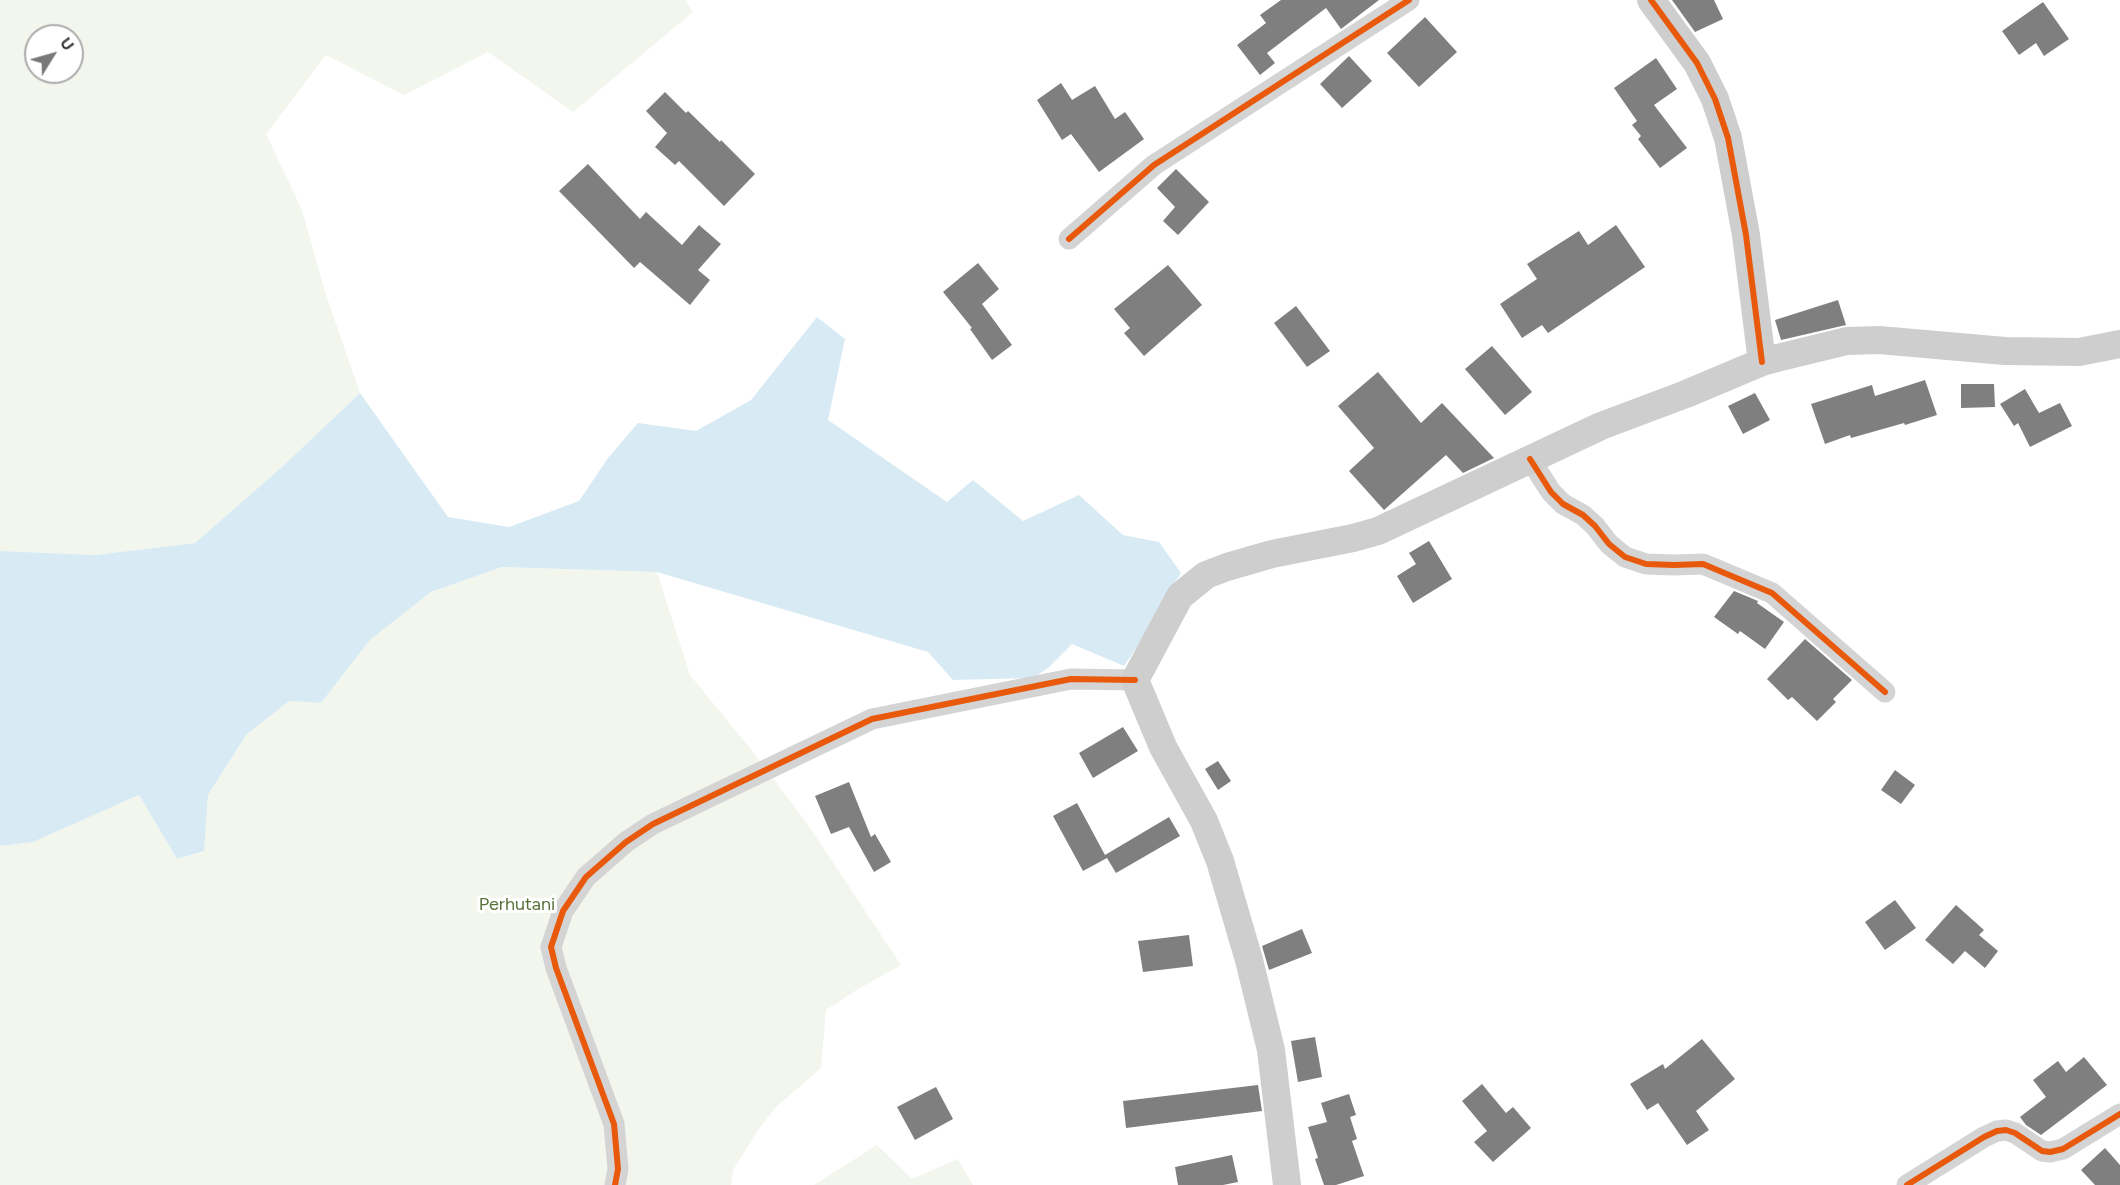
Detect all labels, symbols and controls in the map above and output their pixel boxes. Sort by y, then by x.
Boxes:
north arrow [24,24,84,84]
text: U [56,34,78,54]
park label: Perhutani [479,894,555,916]

